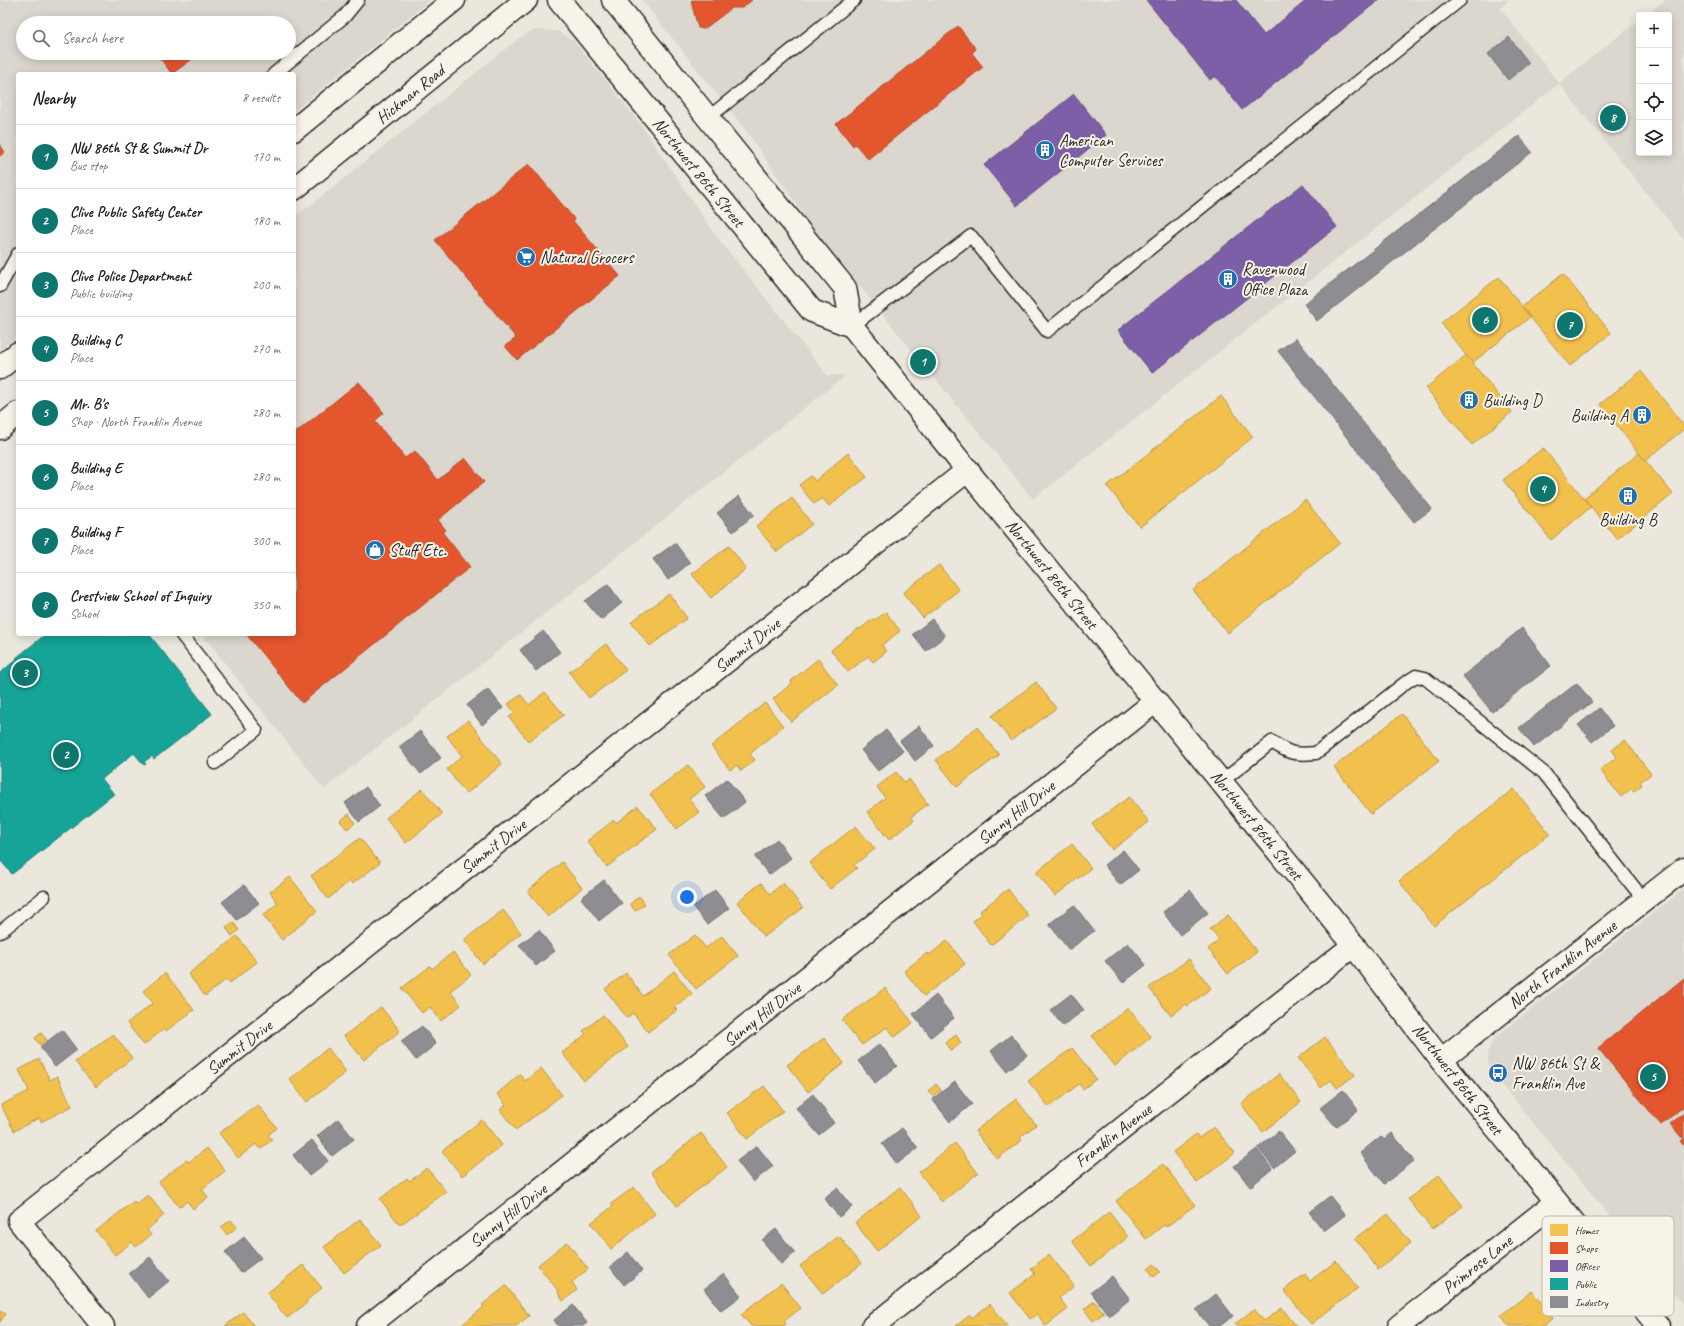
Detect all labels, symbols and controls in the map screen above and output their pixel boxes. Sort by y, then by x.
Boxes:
map controls [1636,12,1672,156]
button: + [1636,12,1672,48]
search box [16,16,296,60]
icon: search [30,27,52,49]
text: Search here [62,29,123,48]
button: − [1636,48,1672,84]
street label: Hickman Road [372,58,451,128]
button: locate [1636,84,1672,120]
text: Nearby [32,88,75,109]
text: 8 results [242,90,280,106]
pin: 8 [1600,103,1626,133]
street label: Northwest 86th Street [648,113,751,233]
button: layers [1636,120,1672,156]
place label: American Computer Services [1059,130,1164,171]
text: NW 86th St & Summit Dr [70,139,207,158]
building icon: American Computer Services [1034,139,1056,161]
text: 1 [42,149,48,165]
text: 170 m [252,149,280,165]
text: Bus stop [70,158,107,174]
text: Clive Public Safety Center [70,203,201,222]
text: 2 [42,213,48,229]
text: 180 m [252,213,280,229]
text: Place [70,222,93,238]
supermarket icon: Natural Grocers [515,246,537,268]
place label: Natural Grocers [540,247,636,268]
place label: Ravenwood Office Plaza [1242,259,1309,300]
text: Clive Police Department [70,267,191,286]
building icon: Ravenwood Office Plaza [1217,268,1239,290]
text: 3 [42,277,48,293]
text: 200 m [252,277,280,293]
text: Public building [70,286,132,302]
pin: 6 [1472,305,1498,335]
pin: 7 [1557,310,1583,340]
text: Building C [70,331,121,350]
text: 4 [42,341,48,357]
text: 270 m [252,341,280,357]
pin: 1 [910,347,936,377]
text: Place [70,350,93,366]
building icon: Building D [1458,389,1480,411]
place label: Building D [1483,390,1544,411]
text: Mr. B's [70,395,108,414]
building icon: Building A [1631,404,1653,426]
text: 5 [42,405,48,421]
text: 280 m [252,405,280,421]
place label: Building A [1571,405,1629,426]
text: Shop · North Franklin Avenue [70,414,202,430]
text: Building E [70,459,122,478]
text: 6 [42,469,48,485]
text: 280 m [252,469,280,485]
pin: 4 [1530,474,1556,504]
text: Place [70,478,93,494]
building icon: Building B [1617,485,1639,507]
place label: Building B [1599,509,1658,530]
street label: Northwest 86th Street [1001,515,1104,635]
text: Building F [70,523,121,542]
text: 7 [42,533,48,549]
text: 300 m [252,533,280,549]
shop icon: Stuff Etc. [364,539,386,561]
place label: Stuff Etc. [389,540,447,561]
text: Place [70,542,93,558]
text: Crestview School of Inquiry [70,587,211,606]
text: 8 [42,597,48,613]
text: 350 m [252,597,280,613]
text: School [70,606,98,622]
street label: Summit Drive [710,612,785,678]
pin: 3 [12,658,38,688]
pin: 2 [53,740,79,770]
street label: Northwest 86th Street [1206,766,1309,886]
street label: Sunny Hill Drive [973,775,1060,849]
street label: Summit Drive [456,813,531,879]
your location [677,887,697,907]
street label: North Franklin Avenue [1504,915,1622,1013]
street label: Sunny Hill Drive [719,977,806,1051]
street label: Summit Drive [202,1014,277,1080]
street label: Northwest 86th Street [1408,1020,1509,1141]
place label: NW 86th St & Franklin Ave [1512,1053,1601,1094]
bus stop icon: NW 86th St & Franklin Ave [1487,1062,1509,1084]
pin: 5 [1640,1062,1666,1092]
street label: Franklin Avenue [1071,1098,1157,1172]
street label: Sunny Hill Drive [465,1178,552,1252]
legend [1542,1216,1674,1316]
text: Homes [1575,1223,1600,1237]
street label: Primrose Lane [1438,1230,1518,1298]
text: Shops [1575,1241,1599,1255]
text: Offices [1575,1259,1600,1273]
text: Public [1575,1277,1597,1291]
text: Industry [1575,1295,1609,1309]

